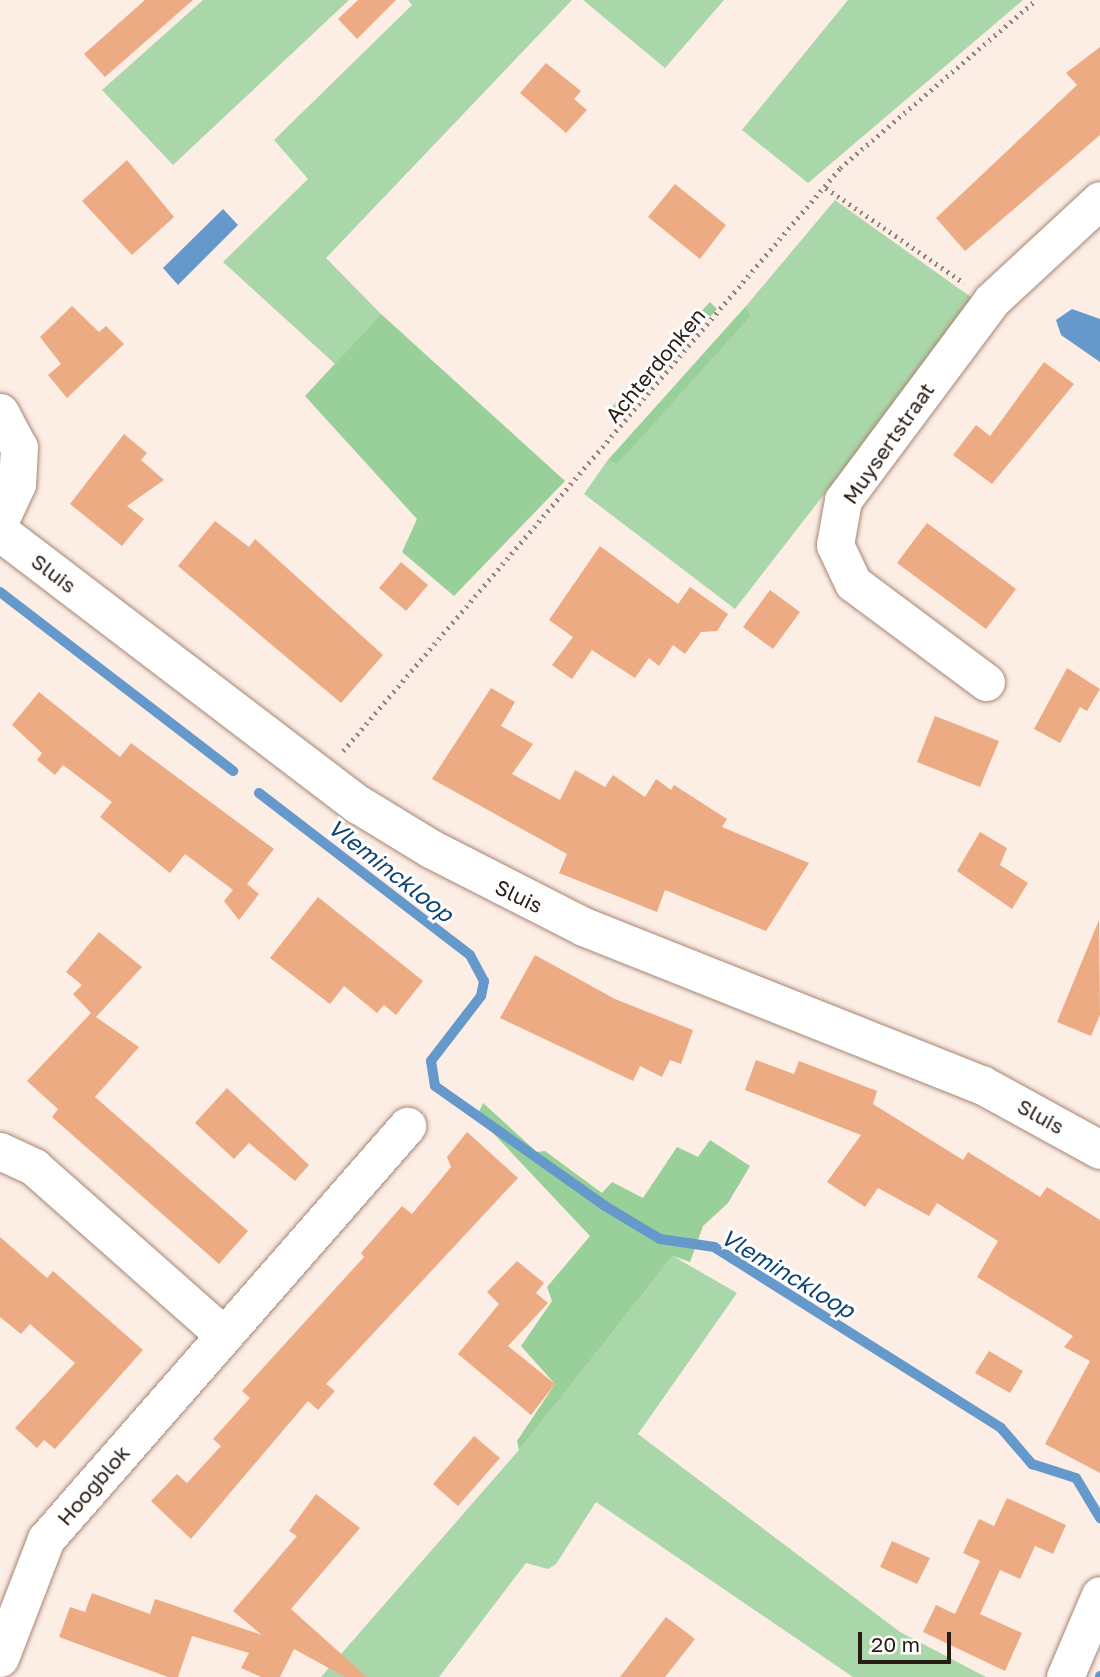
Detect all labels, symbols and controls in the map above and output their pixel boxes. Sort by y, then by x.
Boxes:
street label: Achterdonken [600,303,710,427]
street label: Muysertstraat [837,378,939,508]
street label: Sluis [27,548,81,598]
water label: Vleminckloop [323,813,459,927]
street label: Sluis [491,874,547,918]
street label: Sluis [1013,1093,1069,1139]
water label: Vleminckloop [716,1222,860,1324]
street label: Hoogblok [51,1440,135,1530]
scale bar [862,1618,955,1662]
text: 20 m [871,1631,920,1657]

